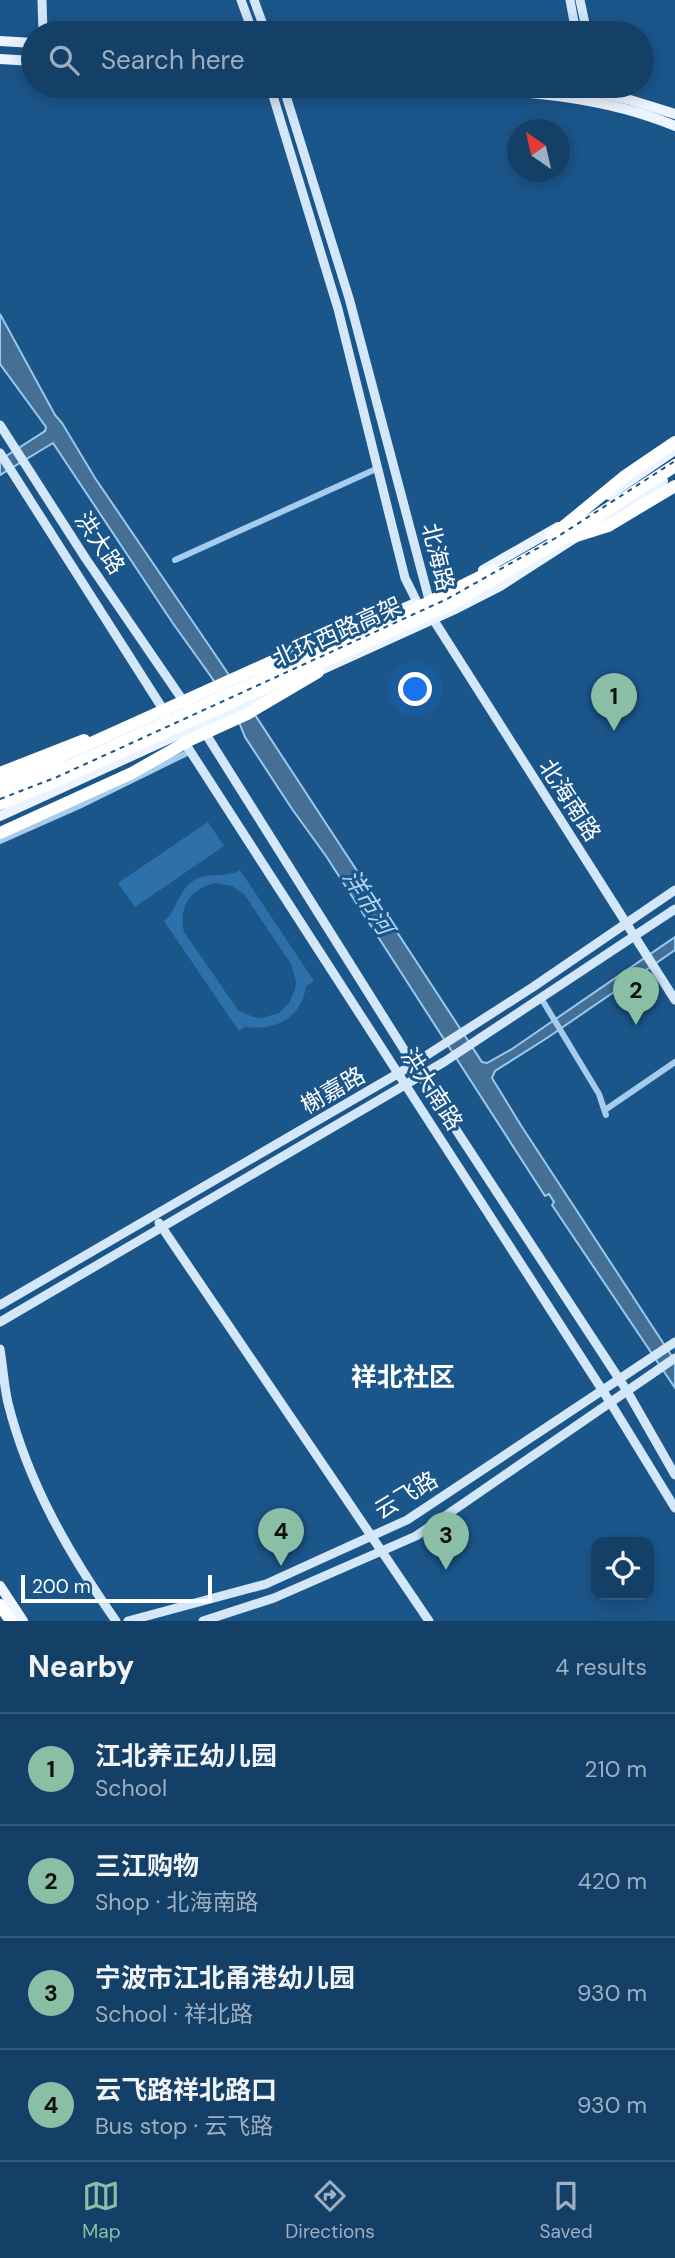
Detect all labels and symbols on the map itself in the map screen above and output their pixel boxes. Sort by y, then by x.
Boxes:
north arrow [507,119,570,182]
street label: 洪大路 [68,506,132,580]
street label: 北海路 [415,520,461,594]
street label: 北环西路高架 [268,590,406,674]
your location [398,672,432,706]
pin: 1 [591,673,637,731]
street label: 北海南路 [532,753,608,847]
water label: 洋市河 [336,863,403,944]
pin: 2 [613,967,659,1025]
street label: 洪大南路 [394,1042,470,1136]
street label: 榭嘉路 [296,1060,370,1120]
district label: 祥北社区 [351,1360,455,1394]
street label: 云飞路 [369,1464,443,1526]
pin: 4 [258,1508,304,1566]
pin: 3 [423,1512,469,1570]
scale bar [21,1572,212,1604]

